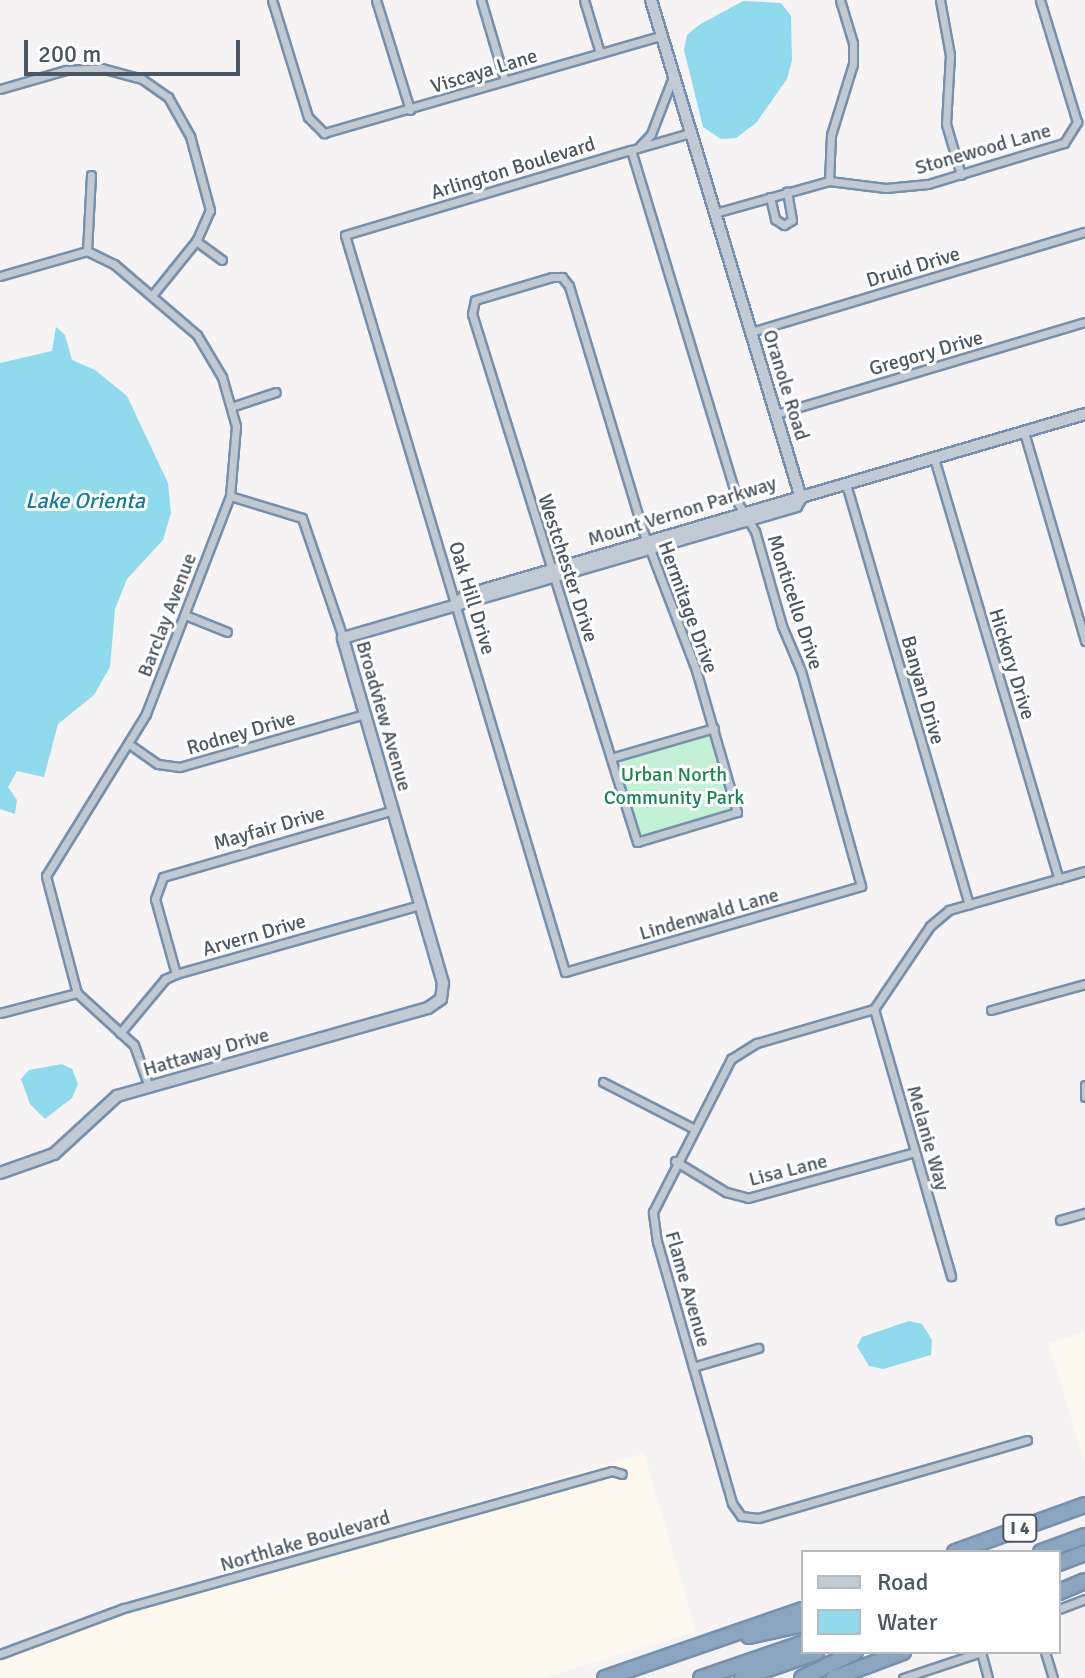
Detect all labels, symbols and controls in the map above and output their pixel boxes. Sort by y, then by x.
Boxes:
scale bar [28,24,244,74]
text: 200 m [38,39,101,69]
street label: Viscaya Lane [428,43,540,99]
street label: Stonewood Lane [912,118,1054,180]
street label: Arlington Boulevard [428,132,598,204]
street label: Druid Drive [863,241,963,293]
street label: Gregory Drive [866,325,986,381]
street label: Oranole Road [758,327,814,443]
street label: Mount Vernon Parkway [585,471,779,551]
water label: Lake Orienta [25,488,145,514]
street label: Westchester Drive [533,491,603,645]
street label: Monticello Drive [762,532,828,672]
street label: Hermitage Drive [653,538,723,676]
street label: Oak Hill Drive [443,539,501,657]
street label: Barclay Avenue [132,550,202,680]
street label: Hickory Drive [984,606,1040,722]
street label: Banyan Drive [896,633,950,747]
street label: Broadview Avenue [351,638,417,794]
street label: Rodney Drive [184,706,298,760]
park label: Urban North Community Park [604,762,744,809]
street label: Mayfair Drive [211,801,327,855]
street label: Lindenwald Lane [636,883,782,945]
street label: Arvern Drive [200,909,308,961]
street label: Hattaway Drive [140,1023,272,1081]
street label: Melanie Way [902,1083,954,1193]
street label: Lisa Lane [746,1149,830,1191]
street label: Flame Avenue [660,1228,716,1350]
street label: Northlake Boulevard [217,1505,393,1577]
road number: I 4 [1002,1514,1038,1542]
legend [801,1550,1061,1654]
text: Road [877,1567,928,1597]
text: Water [877,1607,937,1637]

